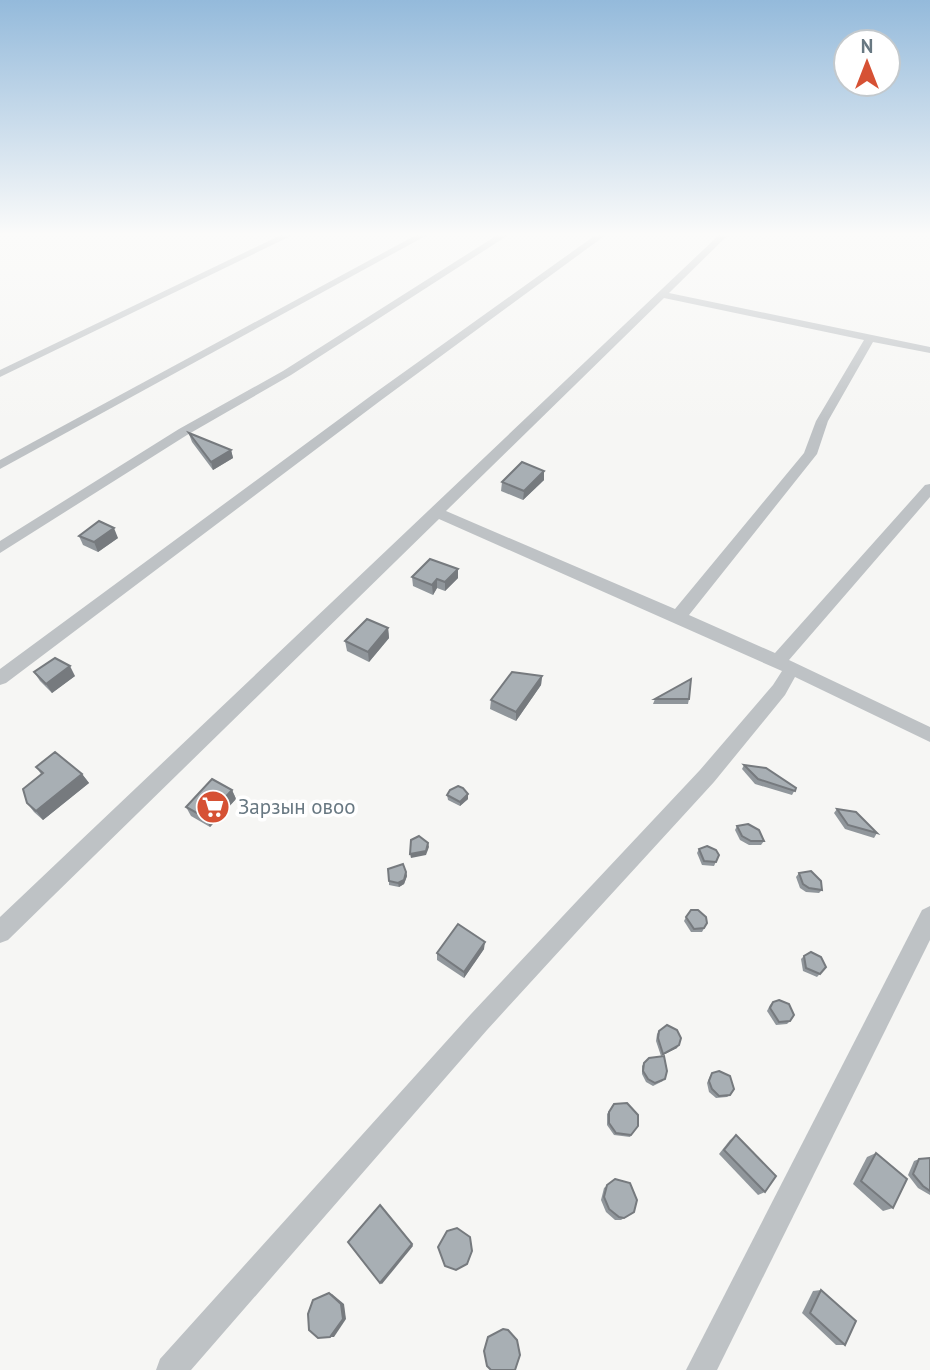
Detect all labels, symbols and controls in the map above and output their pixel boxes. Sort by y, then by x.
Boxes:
north arrow [832,28,902,98]
text: N [861,34,873,58]
supermarket icon: Зарзын овоо [194,788,232,826]
place label: Зарзын овоо [238,793,355,820]

